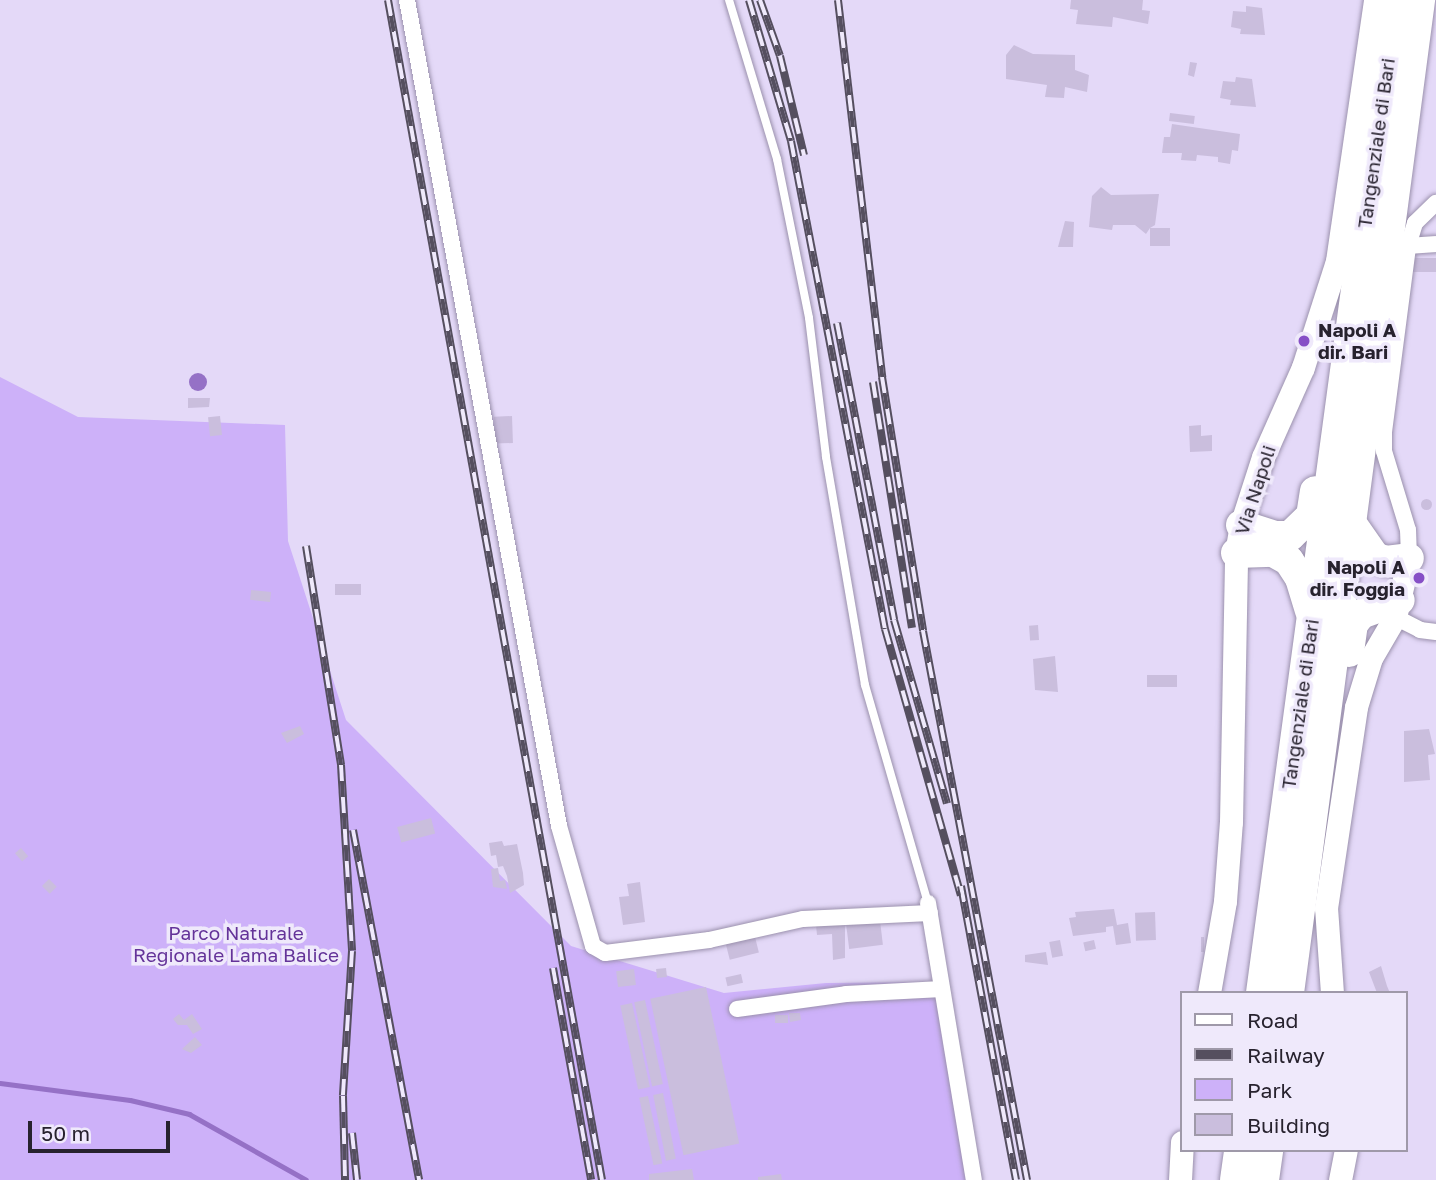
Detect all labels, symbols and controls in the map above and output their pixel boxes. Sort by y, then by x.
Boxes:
street label: Tangenziale di Bari [1353,56,1399,230]
place label: Napoli A dir. Bari [1318,319,1396,363]
marker: Napoli A dir. Bari [1296,333,1312,349]
street label: Via Napoli [1230,442,1280,538]
place label: Napoli A dir. Foggia [1310,556,1405,600]
marker: Napoli A dir. Foggia [1411,570,1427,586]
street label: Tangenziale di Bari [1277,617,1323,791]
park label: Parco Naturale Regionale Lama Balice [133,922,339,966]
legend [1180,991,1408,1152]
text: Road [1247,1007,1298,1033]
text: Railway [1247,1042,1325,1068]
text: Park [1247,1077,1292,1103]
scale bar [32,1106,173,1150]
text: Building [1247,1112,1330,1138]
text: 50 m [41,1120,90,1146]

